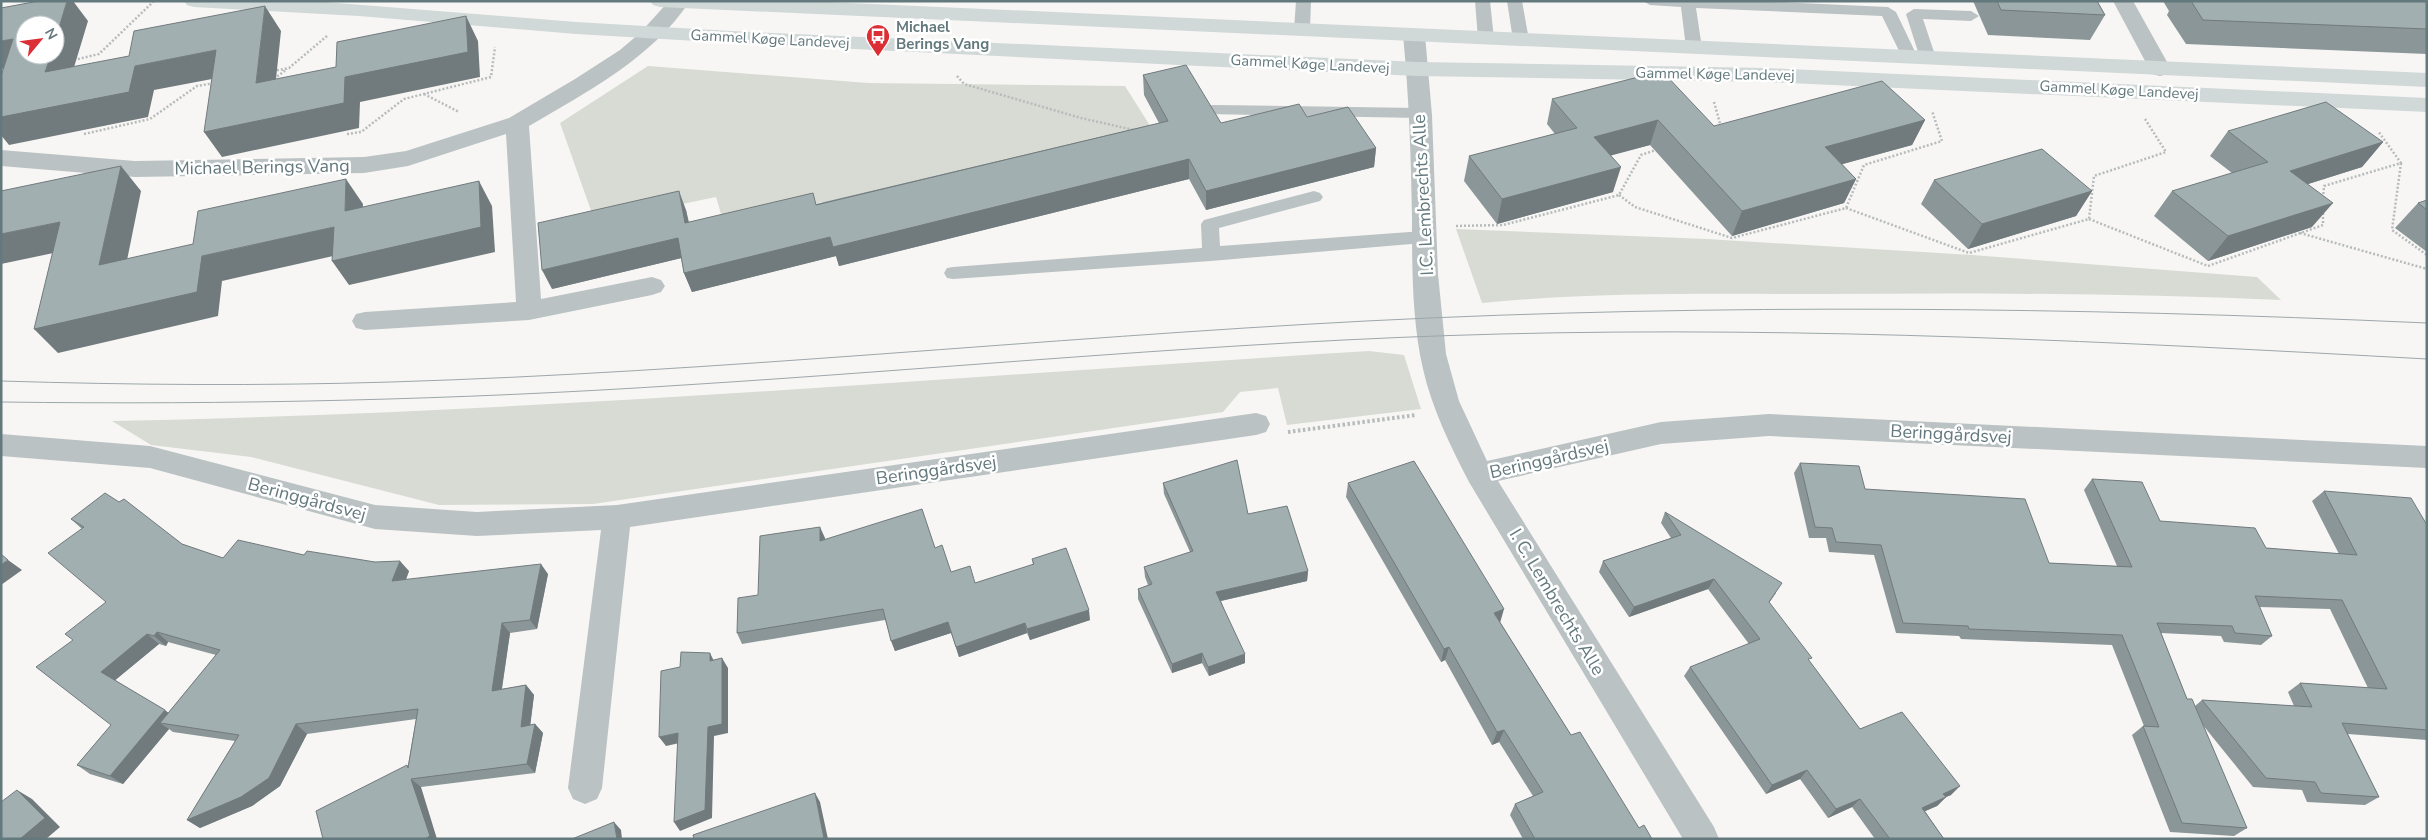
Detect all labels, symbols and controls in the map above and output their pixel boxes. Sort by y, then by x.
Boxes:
north arrow [15,15,65,65]
place label: Michael Berings Vang [896,17,989,54]
bus stop icon: Michael Berings Vang [865,23,891,57]
text: N [40,25,62,43]
street label: Gammel Køge Landevej [690,25,850,53]
street label: Gammel Køge Landevej [1230,50,1390,78]
street label: Gammel Køge Landevej [1635,63,1795,85]
street label: Gammel Køge Landevej [2039,76,2199,104]
street label: I.C. Lembrechts Alle [1407,114,1439,276]
street label: Michael Berings Vang [174,153,350,181]
street label: Beringgårdsvej [1890,419,2012,449]
street label: Beringgårdsvej [1487,434,1611,484]
street label: Beringgårdsvej [874,450,998,490]
street label: Beringgårdsvej [245,472,369,526]
street label: I. C. Lembrechts Alle [1504,524,1610,680]

